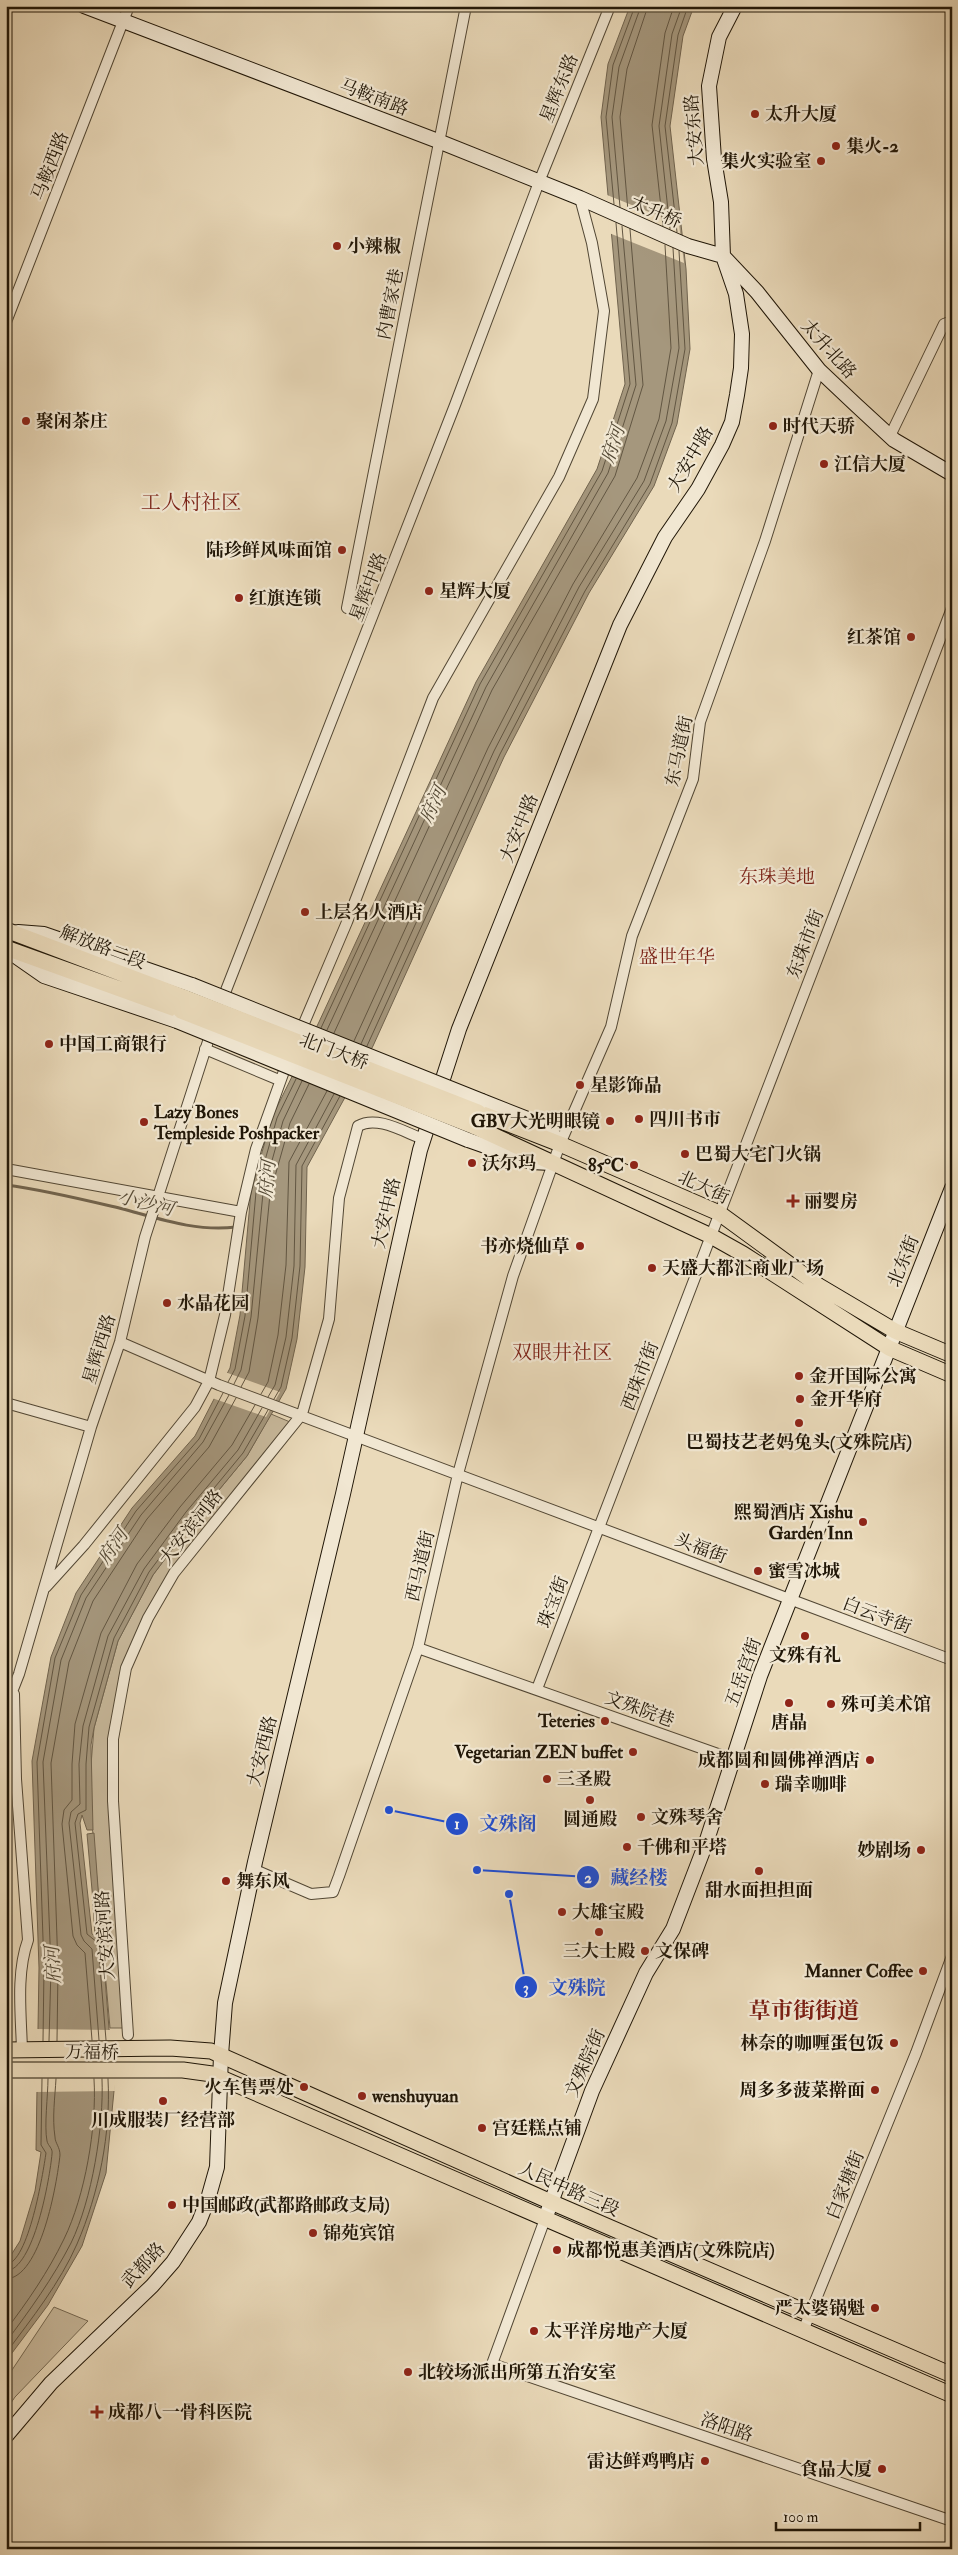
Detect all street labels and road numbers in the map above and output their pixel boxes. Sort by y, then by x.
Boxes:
street label: 星辉东路 [535,51,584,126]
street label: 马鞍南路 [336,74,412,121]
street label: 大安东路 [680,93,709,167]
street label: 马鞍西路 [27,128,74,204]
street label: 太升桥 [626,191,685,234]
street label: 内曹家巷 [372,267,409,342]
street label: 太升北路 [796,315,861,384]
street label: 大安中路 [662,422,718,496]
street label: 星辉中路 [345,549,392,625]
street label: 东马道街 [661,713,698,789]
street label: 大安中路 [495,791,544,866]
street label: 东珠市街 [782,906,829,982]
street label: 解放路二段 [57,921,149,974]
street label: 北门大桥 [296,1028,372,1075]
street label: 北大街 [674,1166,733,1209]
street label: 大安中路 [367,1175,406,1251]
street label: 北东街 [883,1232,924,1291]
street label: 星辉西路 [78,1311,121,1387]
street label: 西珠市街 [617,1338,664,1414]
street label: 大安滨河路 [155,1485,228,1570]
street label: 西马道街 [401,1528,440,1604]
street label: 头福街 [671,1528,730,1569]
street label: 珠宝街 [533,1573,574,1632]
street label: 白云寺街 [839,1592,915,1639]
street label: 五岳宫街 [720,1634,767,1710]
street label: 文殊院巷 [602,1686,678,1733]
street label: 大安西路 [243,1713,282,1789]
street label: 大安滨河路 [91,1889,120,1981]
street label: 文殊院街 [560,2026,611,2101]
street label: 万福桥 [65,2041,119,2064]
street label: 白家塘街 [821,2148,870,2223]
street label: 人民中路三段 [515,2157,623,2222]
street label: 武都路 [117,2238,170,2293]
street label: 洛阳路 [698,2408,756,2447]

